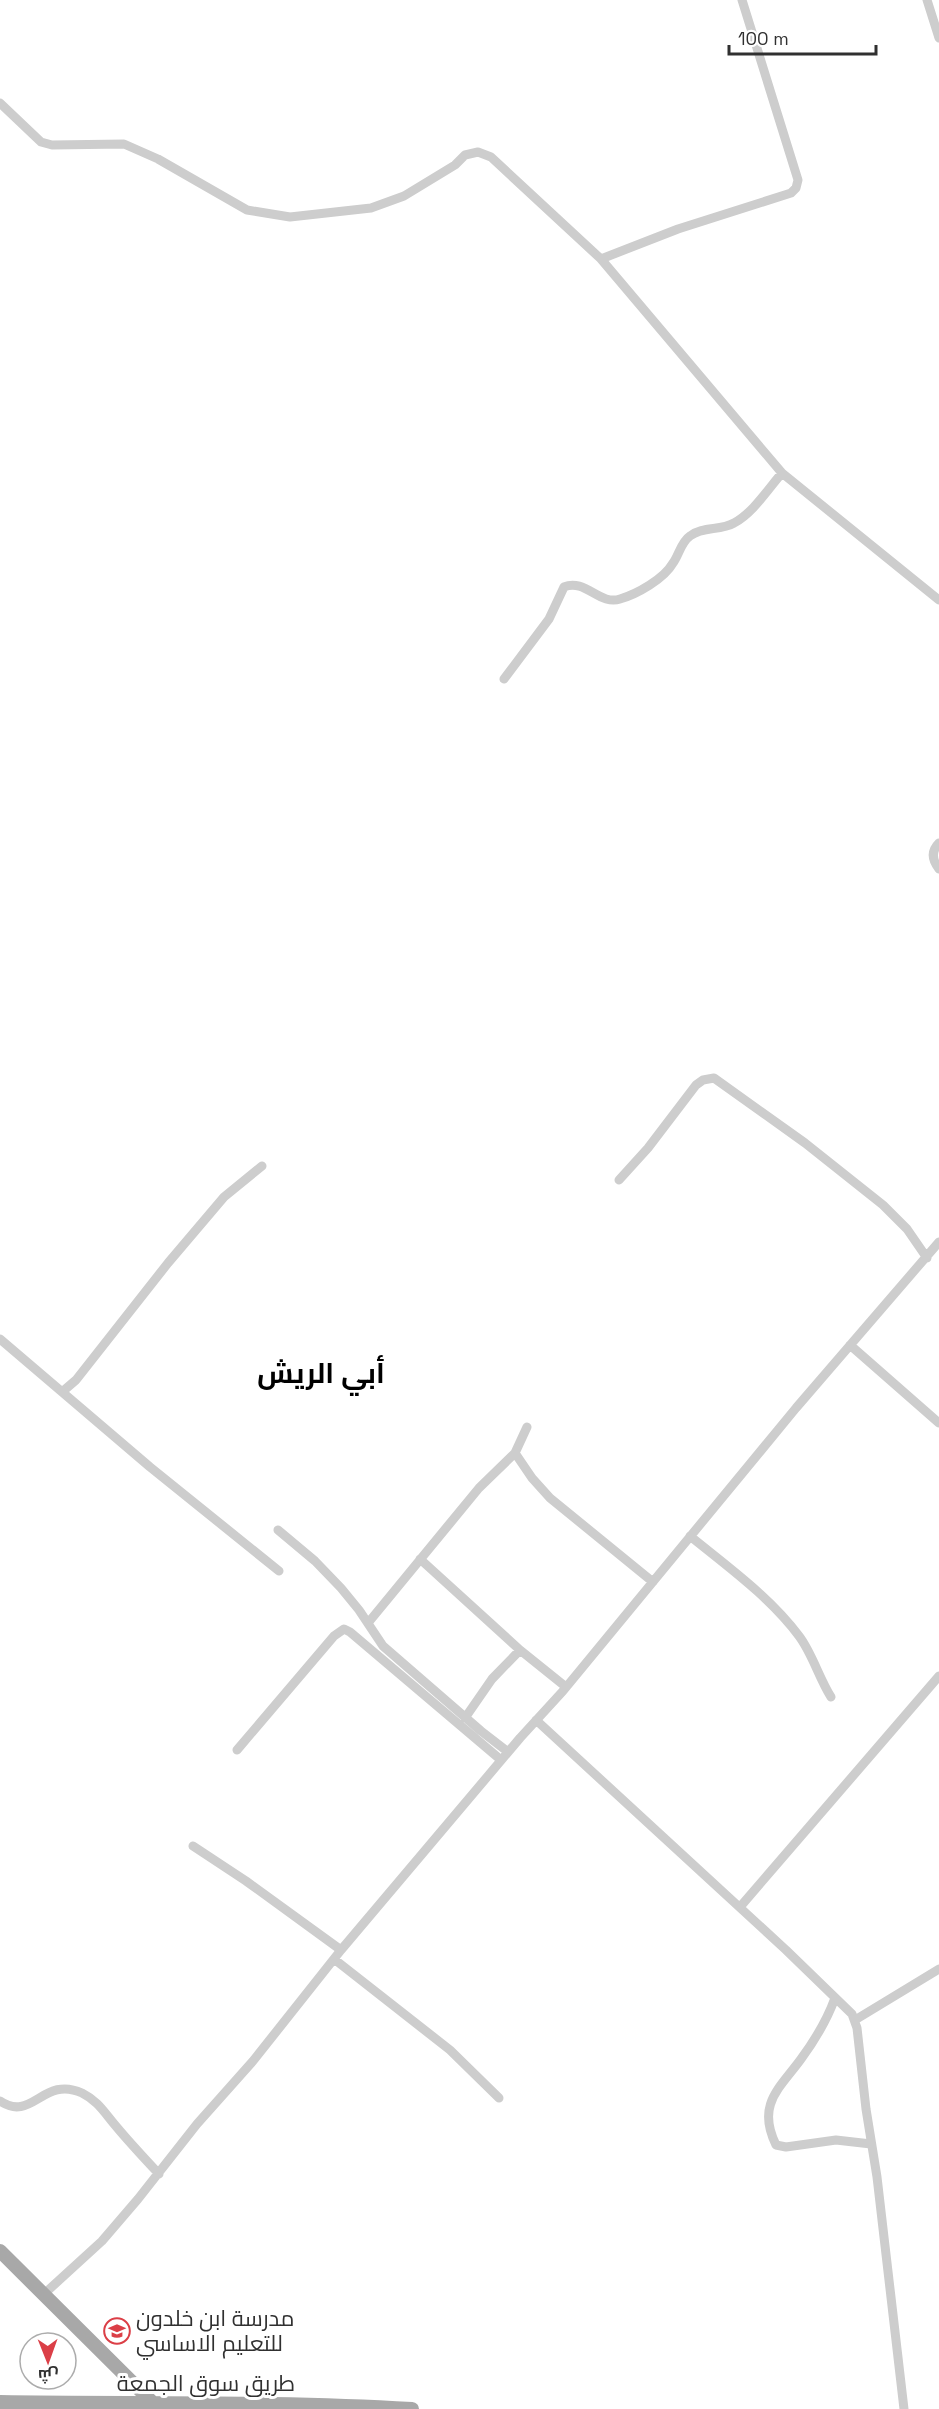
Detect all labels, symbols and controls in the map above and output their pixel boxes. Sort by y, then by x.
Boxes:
scale bar [729,18,876,56]
text: 100 m [738,27,789,50]
district label: أبي الريش [257,1355,385,1396]
place label: مدرسة ابن خلدون للتعليم الاساسي [136,2304,294,2360]
school or university icon: مدرسة ابن خلدون للتعليم الاساسي [102,2316,132,2346]
north arrow [18,2331,78,2391]
text: ش [38,2365,59,2386]
street label: طريق سوق الجمعة [117,2369,295,2397]

